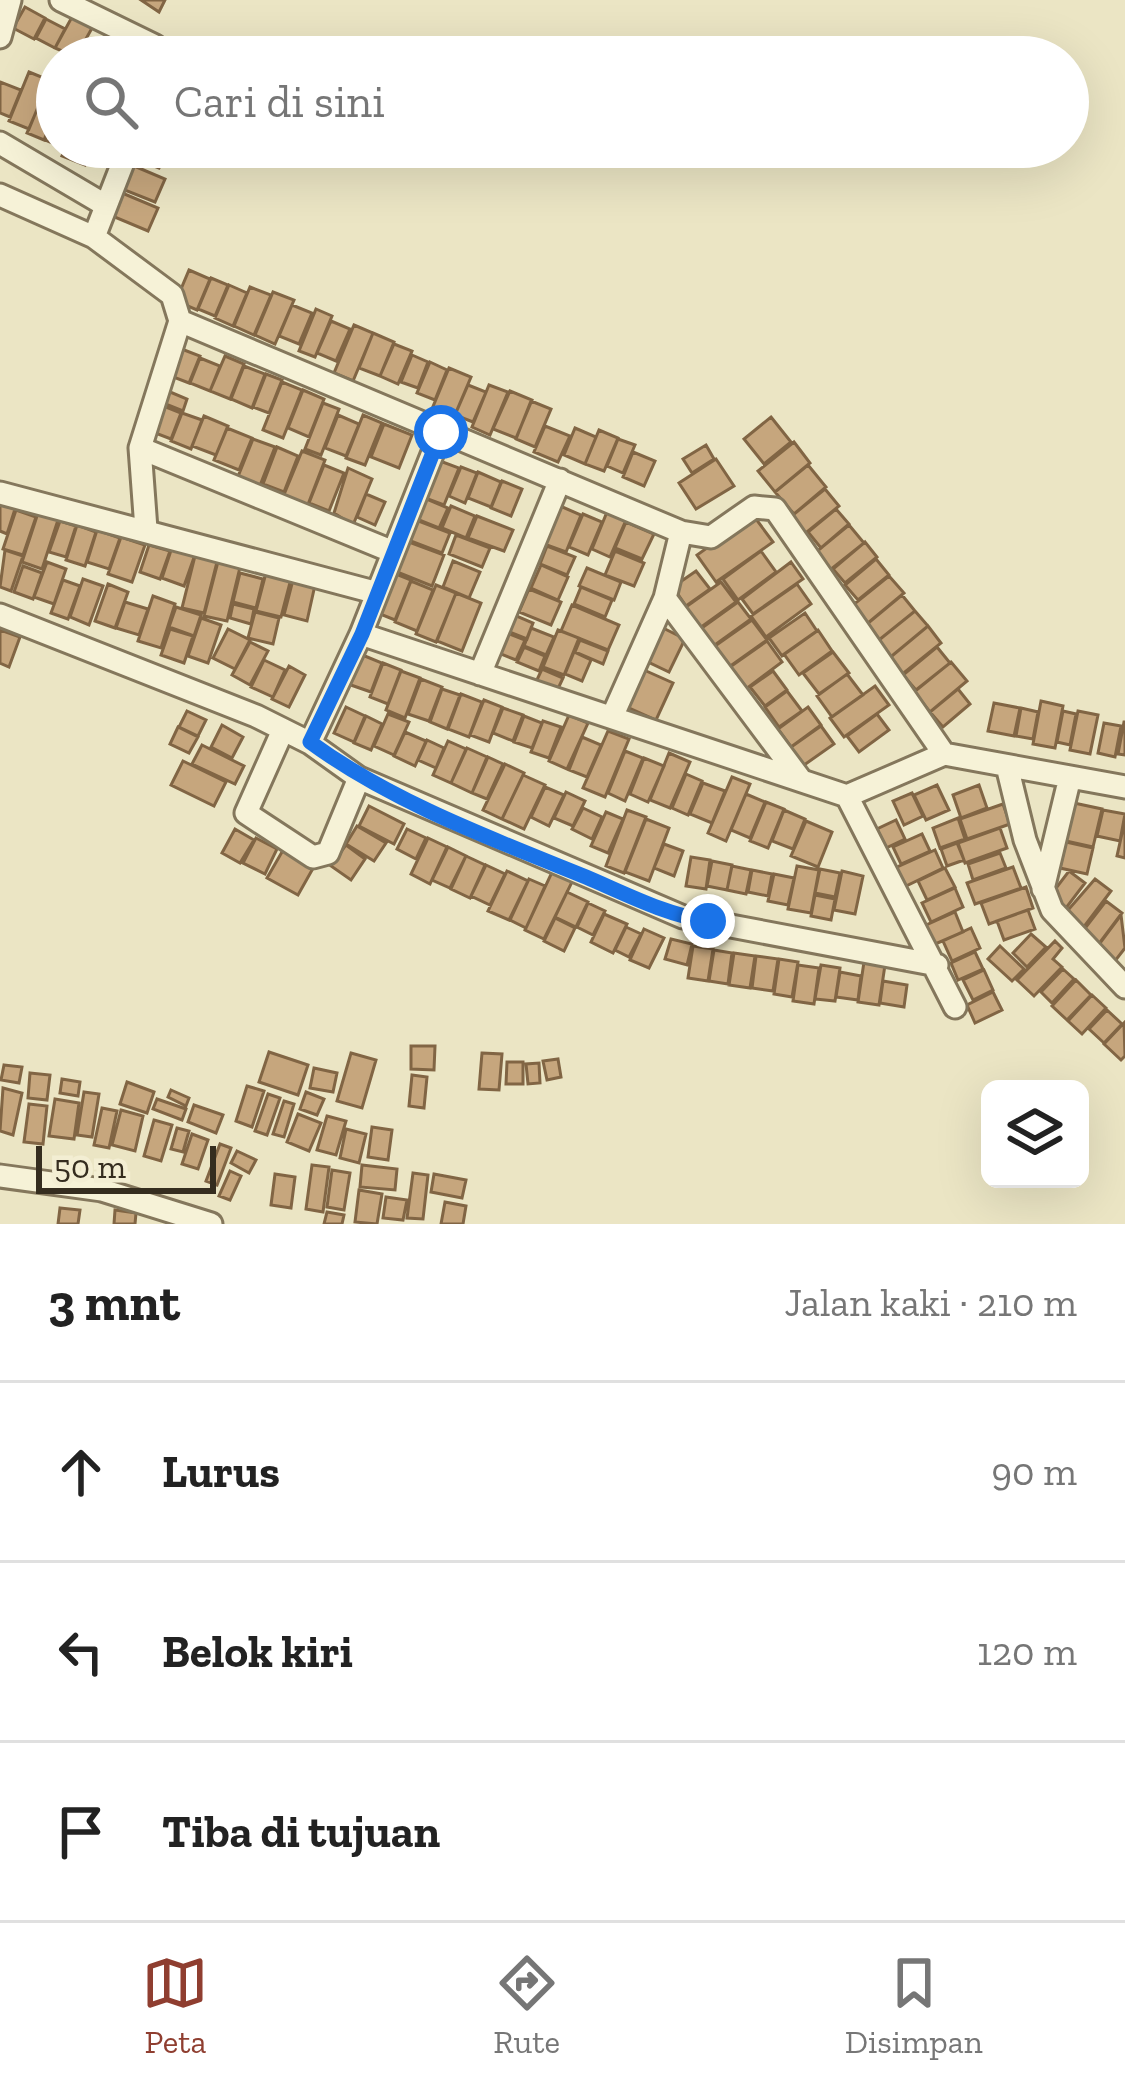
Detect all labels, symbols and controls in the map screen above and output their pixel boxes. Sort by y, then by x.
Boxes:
search box [36,36,1089,168]
icon: search [78,69,144,135]
text: Cari di sini [174,75,385,129]
route start [414,405,468,459]
route end [681,894,735,948]
map controls [981,1080,1089,1188]
button: layers [981,1080,1089,1188]
scale bar [36,1140,216,1193]
text: 50 m [54,1147,126,1186]
text: 3 mnt [48,1272,180,1333]
text: Jalan kaki · 210 m [784,1279,1077,1326]
icon: ahead [48,1439,114,1505]
text: Lurus [162,1445,280,1499]
text: 90 m [991,1448,1077,1495]
icon: left [48,1619,114,1685]
text: Belok kiri [162,1625,353,1679]
text: 120 m [977,1628,1077,1675]
icon: arrive [48,1799,114,1865]
text: Tiba di tujuan [162,1805,440,1859]
tab: Peta [142,1950,208,2061]
tab: Rute [493,1950,560,2061]
tab: Disimpan [845,1950,983,2061]

